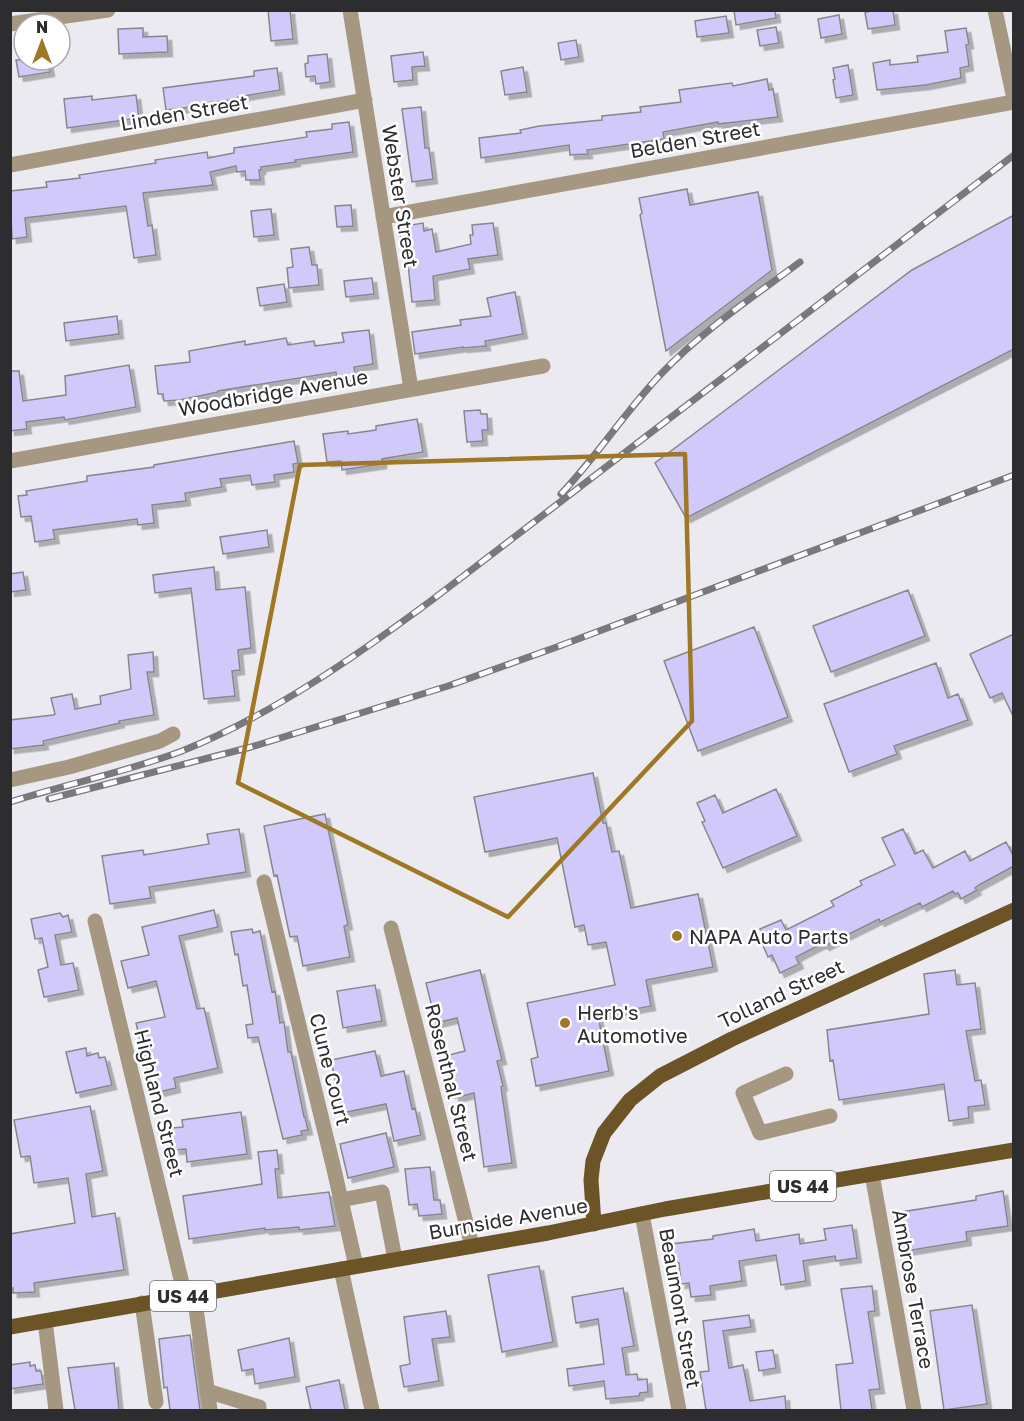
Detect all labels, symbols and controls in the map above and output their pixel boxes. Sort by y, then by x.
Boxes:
north arrow [12,12,72,72]
text: N [36,17,48,37]
street label: Linden Street [118,89,250,135]
street label: Belden Street [628,116,762,162]
street label: Webster Street [378,123,424,269]
street label: Woodbridge Avenue [176,364,370,420]
place label: NAPA Auto Parts [689,924,849,948]
marker: NAPA Auto Parts [670,929,684,943]
street label: Tolland Street [715,953,847,1033]
place label: Herb's Automotive [577,1000,688,1047]
street label: Rosenthal Street [421,1001,483,1163]
street label: Clune Court [305,1010,357,1128]
marker: Herb's Automotive [558,1016,572,1030]
street label: Highland Street [130,1027,190,1179]
road number: US 44 [770,1171,836,1201]
street label: Burnside Avenue [427,1192,589,1244]
street label: Ambrose Terrace [888,1207,940,1371]
street label: Beaumont Street [655,1226,707,1390]
road number: US 44 [150,1281,216,1311]

